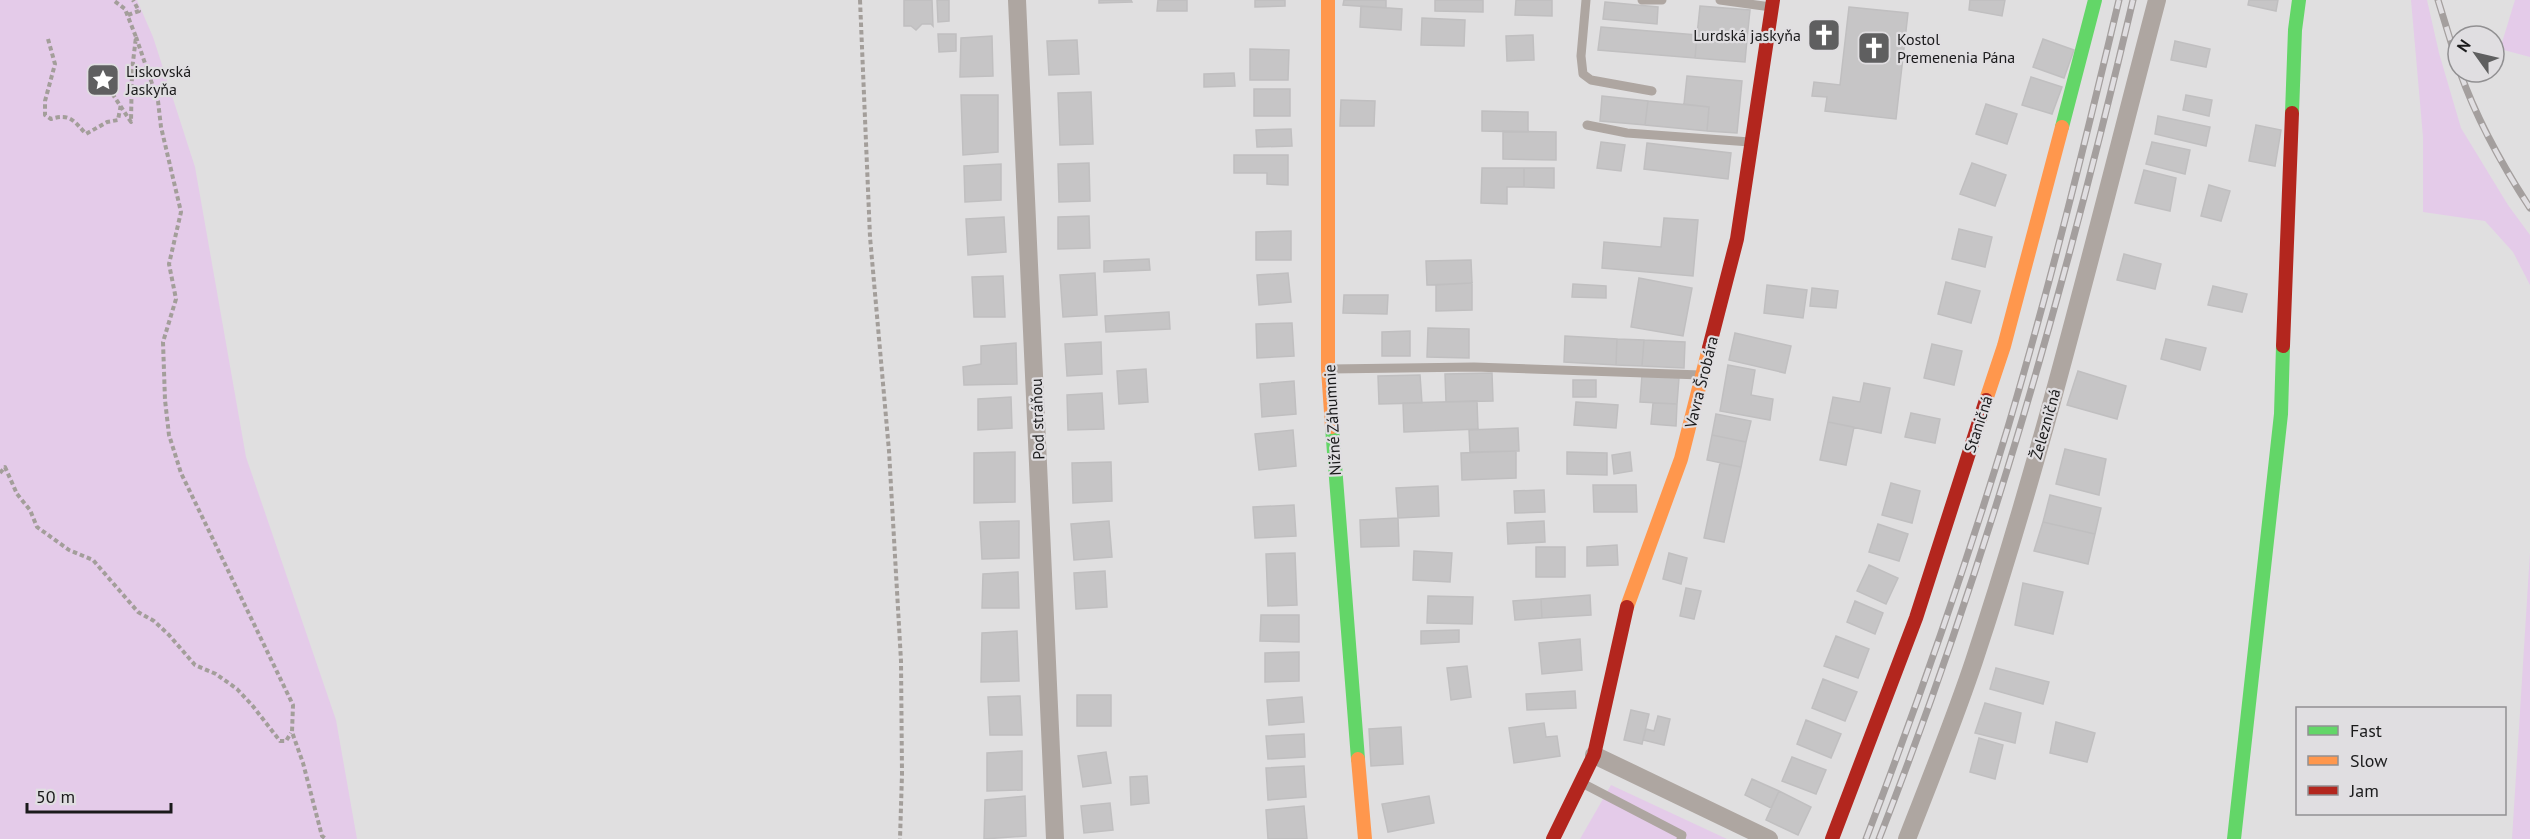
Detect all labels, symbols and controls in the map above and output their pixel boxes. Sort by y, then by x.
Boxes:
church icon: Lurdská jaskyňa [1806,17,1842,53]
north arrow [2446,24,2506,84]
place label: Lurdská jaskyňa [1693,25,1801,45]
place label: Kostol Premenenia Pána [1897,29,2015,67]
church icon: Kostol Premenenia Pána [1856,30,1892,66]
text: N [2452,36,2475,56]
place label: Liskovská Jaskyňa [125,61,191,99]
place icon: Liskovská Jaskyňa [85,62,121,98]
street label: Vavra Šrobára [1680,334,1722,431]
street label: Nižné Záhumnie [1319,364,1345,476]
street label: Pod stráňou [1026,378,1048,460]
street label: Železničná [2025,386,2065,462]
street label: Staničná [1959,393,1997,455]
legend [2296,707,2506,815]
text: Fast [2350,719,2382,742]
text: Slow [2350,749,2388,772]
scale bar [27,776,171,814]
text: Jam [2349,779,2379,802]
text: 50 m [36,785,75,808]

